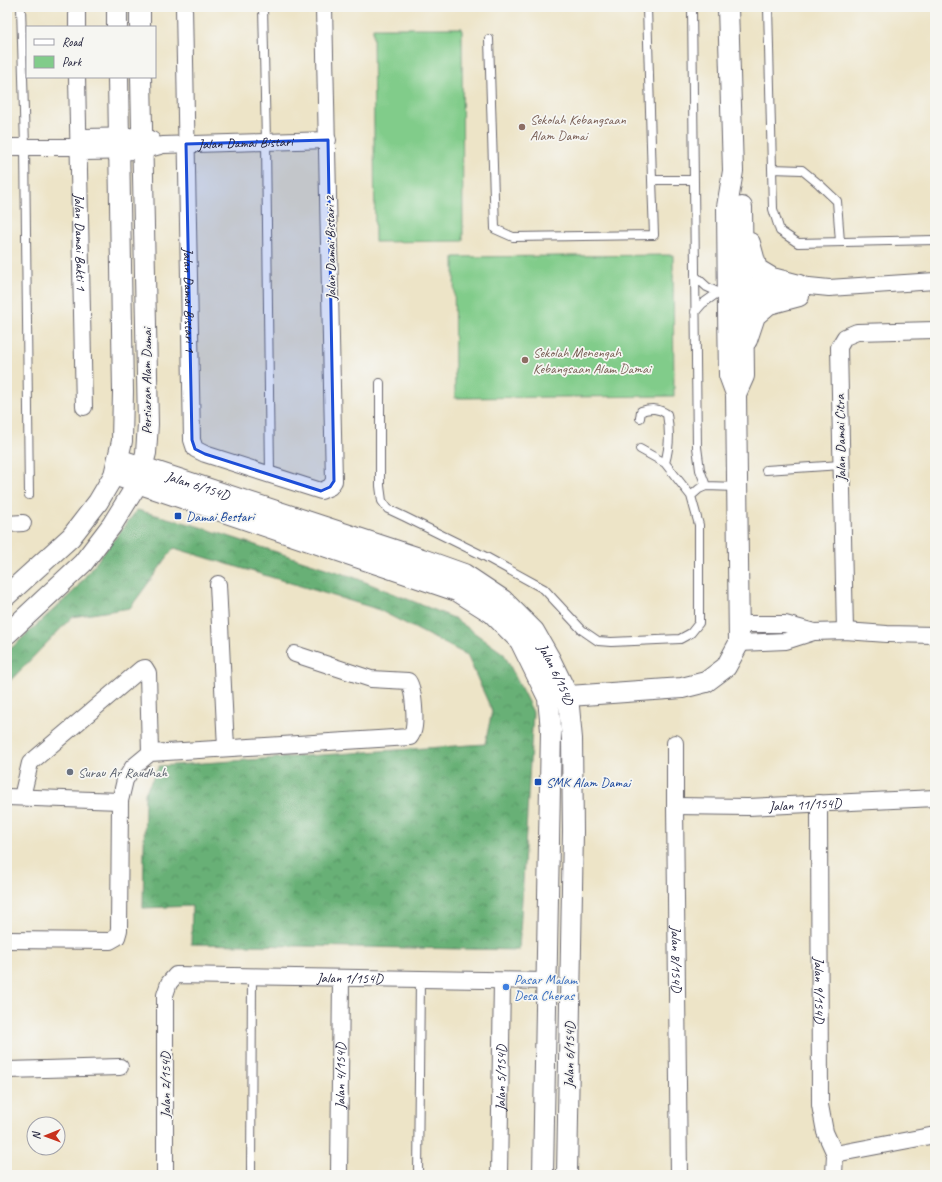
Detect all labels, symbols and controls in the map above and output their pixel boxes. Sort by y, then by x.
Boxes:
legend [26,26,156,78]
text: Road [62,34,84,50]
text: Park [62,54,83,70]
place label: Sekolah Kebangsaan Alam Damai [530,111,627,144]
marker: Sekolah Kebangsaan Alam Damai [517,122,527,132]
street label: Jalan Damai Bistari [197,133,295,153]
street label: Jalan Damai Bakti 1 [70,192,90,291]
street label: Jalan Damai Bistari 2 [321,194,340,301]
street label: Jalan Damai Bistari 1 [179,247,198,353]
street label: Persiaran Alam Damai [138,325,155,434]
place label: Sekolah Menengah Kebangsaan Alam Damai [533,344,653,377]
marker: Sekolah Menengah Kebangsaan Alam Damai [520,355,530,365]
street label: Jalan Damai Citra [831,394,850,483]
street label: Jalan 6/154D [163,467,233,505]
place label: Damai Bestari [186,508,256,525]
marker: Damai Bestari [173,511,183,521]
street label: Jalan 6/154D [533,640,577,707]
place label: Surau Ar Raudhah [78,764,168,781]
marker: Surau Ar Raudhah [65,767,75,777]
place label: SMK Alam Damai [546,774,633,791]
marker: SMK Alam Damai [533,777,543,787]
street label: Jalan 11/154D [767,794,843,815]
street label: Jalan 8/154D [667,925,685,994]
street label: Jalan 9/154D [811,956,828,1025]
street label: Jalan 1/154D [316,969,385,987]
place label: Pasar Malam Desa Cheras [514,971,578,1004]
marker: Pasar Malam Desa Cheras [501,982,511,992]
street label: Jalan 6/154D [560,1020,579,1089]
street label: Jalan 4/154D [332,1041,349,1110]
street label: Jalan 5/154D [492,1043,510,1112]
street label: Jalan 2/154D [157,1050,174,1119]
north arrow [26,1116,66,1156]
text: N [29,1130,43,1140]

